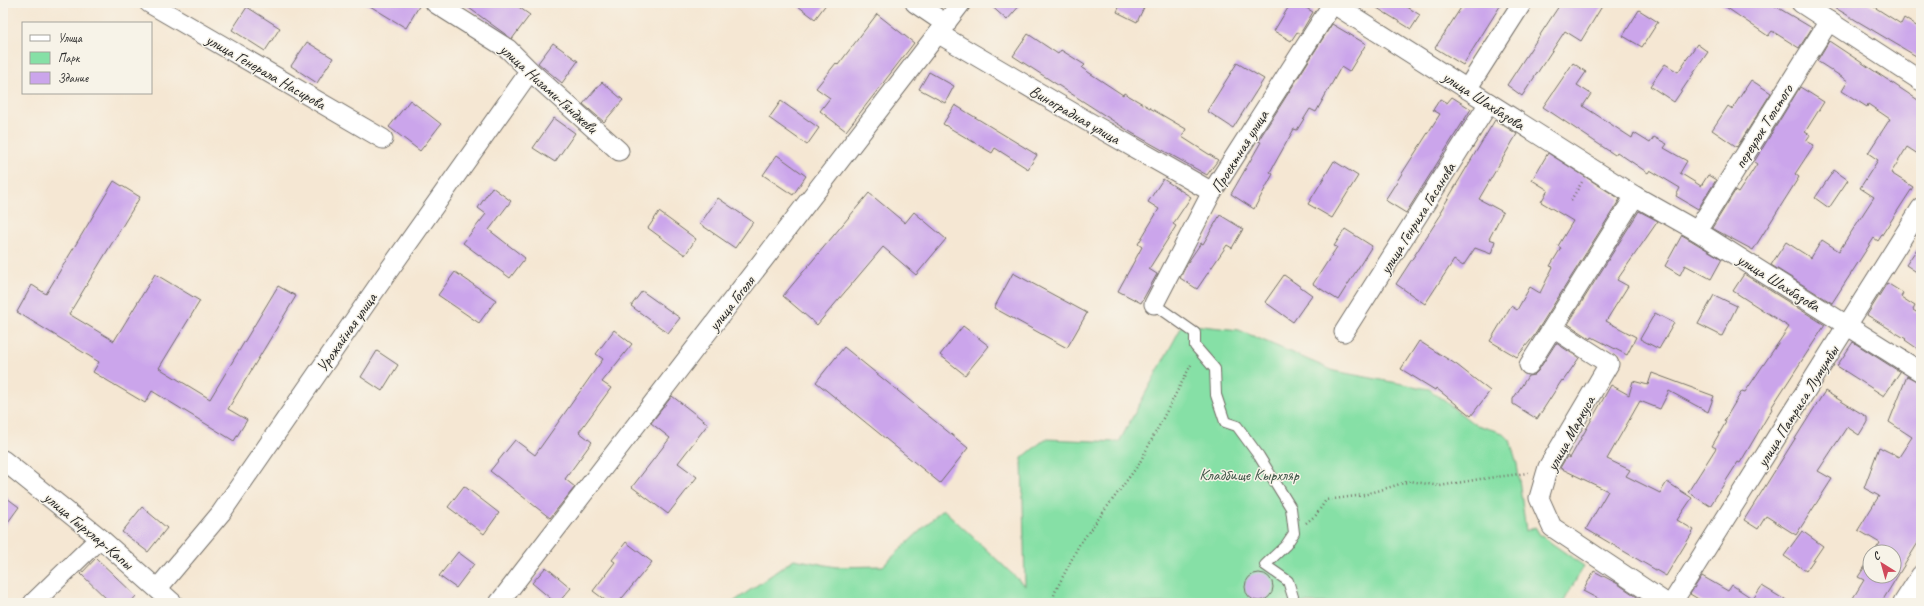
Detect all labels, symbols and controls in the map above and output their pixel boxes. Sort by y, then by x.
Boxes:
legend [22,22,152,94]
street label: улица Генерала Насирова [201,29,330,115]
text: Улица [58,30,83,46]
street label: улица Низами-Гянджеви [495,39,602,139]
text: Парк [58,50,81,66]
street label: улица Шахбазова [1438,66,1529,135]
text: Здание [58,70,89,86]
street label: переулок Толстого [1730,80,1798,172]
street label: Виноградная улица [1026,81,1125,150]
street label: Проектная улица [1207,106,1274,196]
street label: улица Генриха Гасанова [1375,158,1461,279]
street label: улица Шахбазова [1733,249,1824,317]
street label: улица Гоголя [704,271,760,336]
street label: Урожайная улица [312,288,382,376]
street label: улица Патриса Лумумбы [1752,341,1844,472]
street label: улица Маркуса [1542,391,1600,475]
park label: Кладбище Кырхляр [1199,465,1300,485]
street label: улица Гырхлар-Капы [39,487,138,575]
north arrow [1862,544,1902,584]
text: С [1870,548,1884,563]

